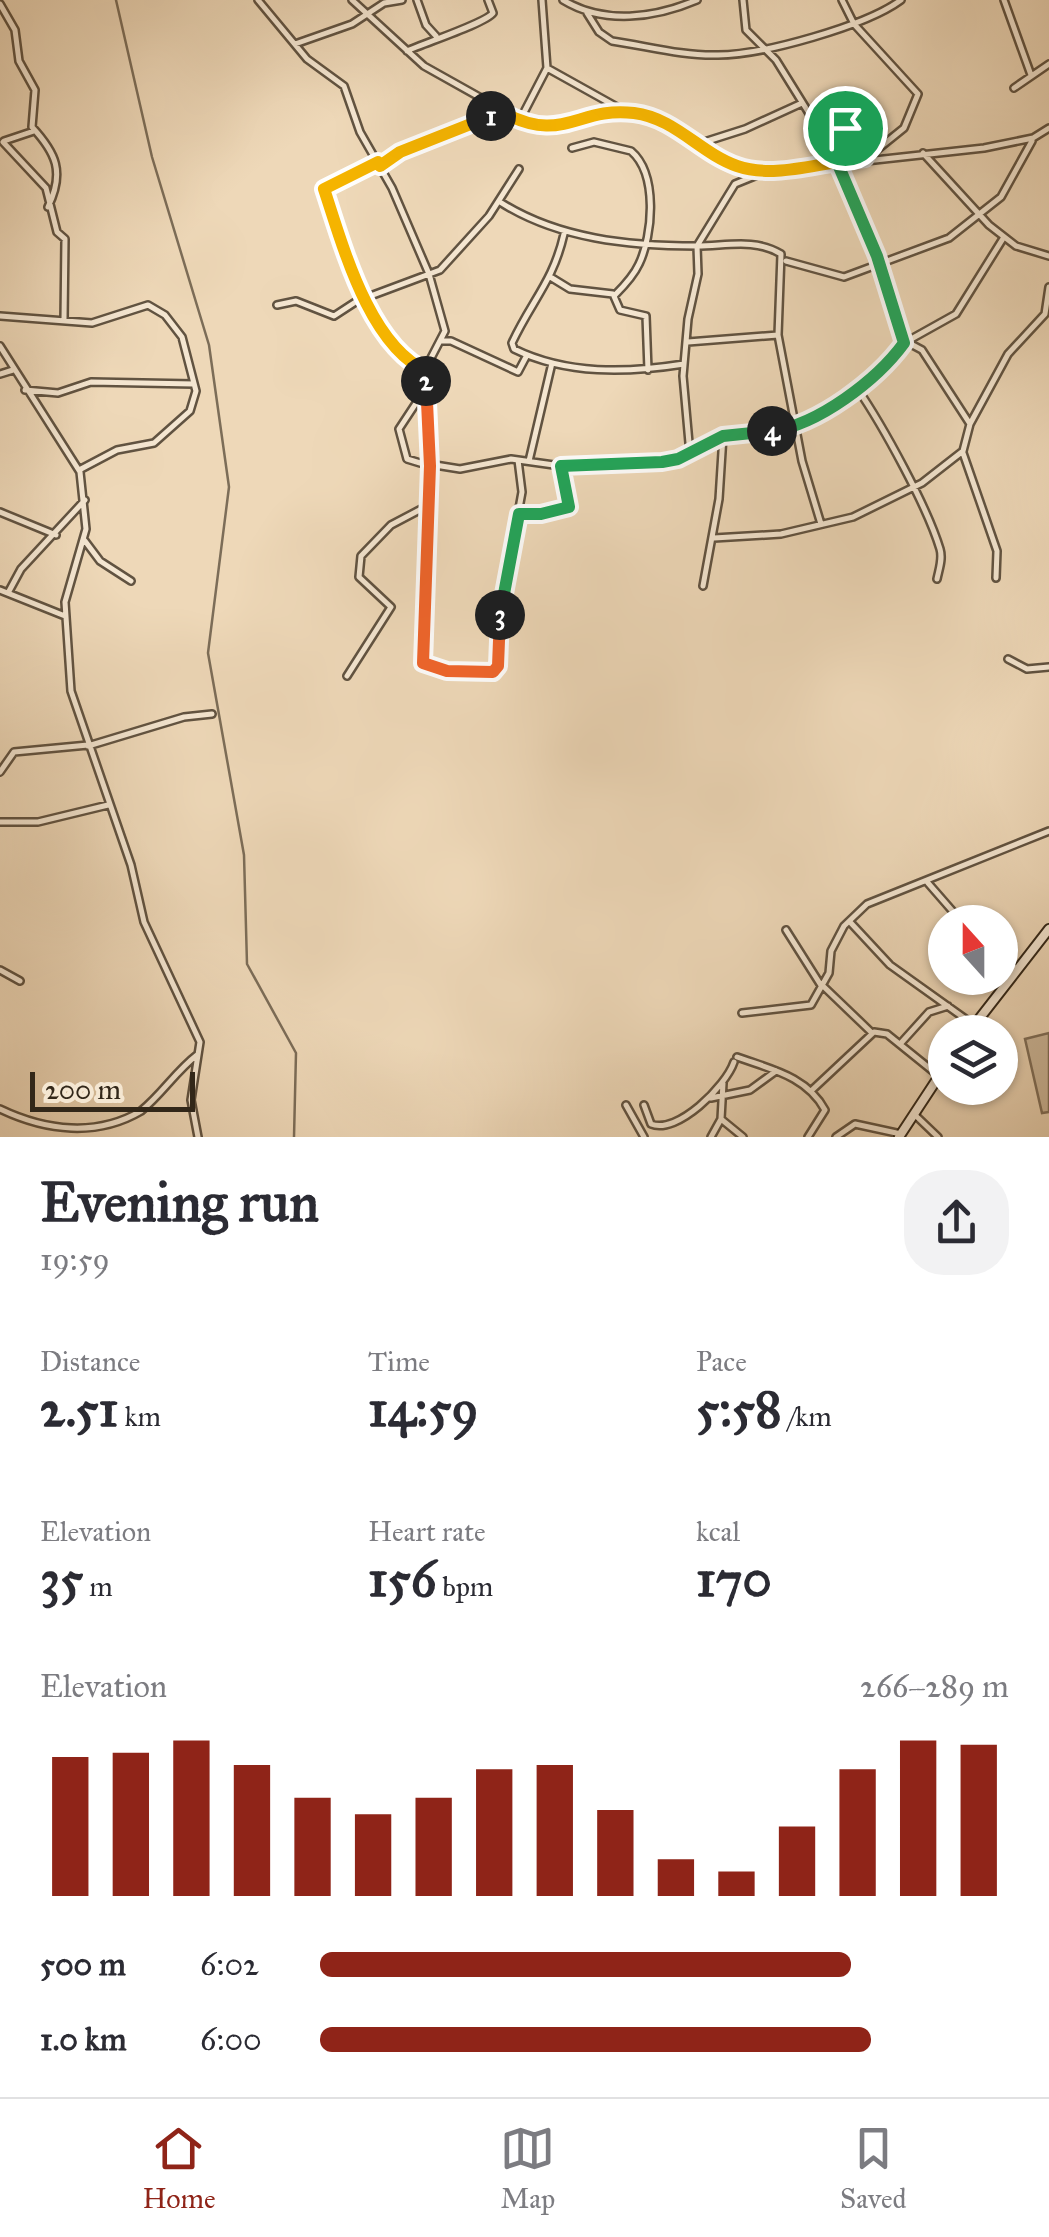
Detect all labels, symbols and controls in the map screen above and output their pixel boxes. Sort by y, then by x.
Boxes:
pin [803,86,888,171]
pin: 1 [466,91,516,141]
text: 1 [485,98,497,133]
icon: arrive [818,101,873,156]
pin: 2 [401,356,451,406]
text: 2 [419,363,433,398]
pin: 4 [747,406,797,456]
text: 4 [764,413,780,448]
pin: 3 [475,590,525,640]
text: 3 [494,597,506,632]
north arrow [928,905,1018,995]
map controls [928,905,1018,1105]
button: layers [928,1015,1018,1105]
scale bar [30,1067,195,1112]
text: 200 m [45,1072,121,1107]
text: Evening run [40,1169,319,1236]
button: share [904,1170,1009,1275]
text: 19:59 [40,1240,110,1279]
text: Distance [40,1344,140,1379]
text: Time [368,1344,430,1379]
text: Pace [696,1344,747,1379]
text: 2.51 [40,1379,118,1440]
text: 14:59 [368,1379,478,1440]
text: 5:58 [696,1379,782,1440]
text: km [118,1399,161,1434]
text: /km [782,1399,832,1434]
text: Elevation [40,1514,151,1549]
text: Heart rate [368,1514,486,1549]
text: kcal [696,1514,740,1549]
text: 35 [40,1549,83,1610]
text: 156 [368,1549,436,1610]
text: 170 [696,1549,772,1610]
text: m [83,1569,113,1604]
text: bpm [436,1569,493,1604]
text: Elevation [40,1667,167,1706]
text: 266–289 m [860,1667,1009,1706]
text: 500 m [40,1945,126,1984]
text: 6:02 [200,1945,259,1984]
text: 1.0 km [40,2020,127,2059]
text: 6:00 [200,2020,262,2059]
tab: Home [142,2121,216,2216]
tab: Map [500,2121,555,2216]
tab: Saved [840,2121,907,2216]

